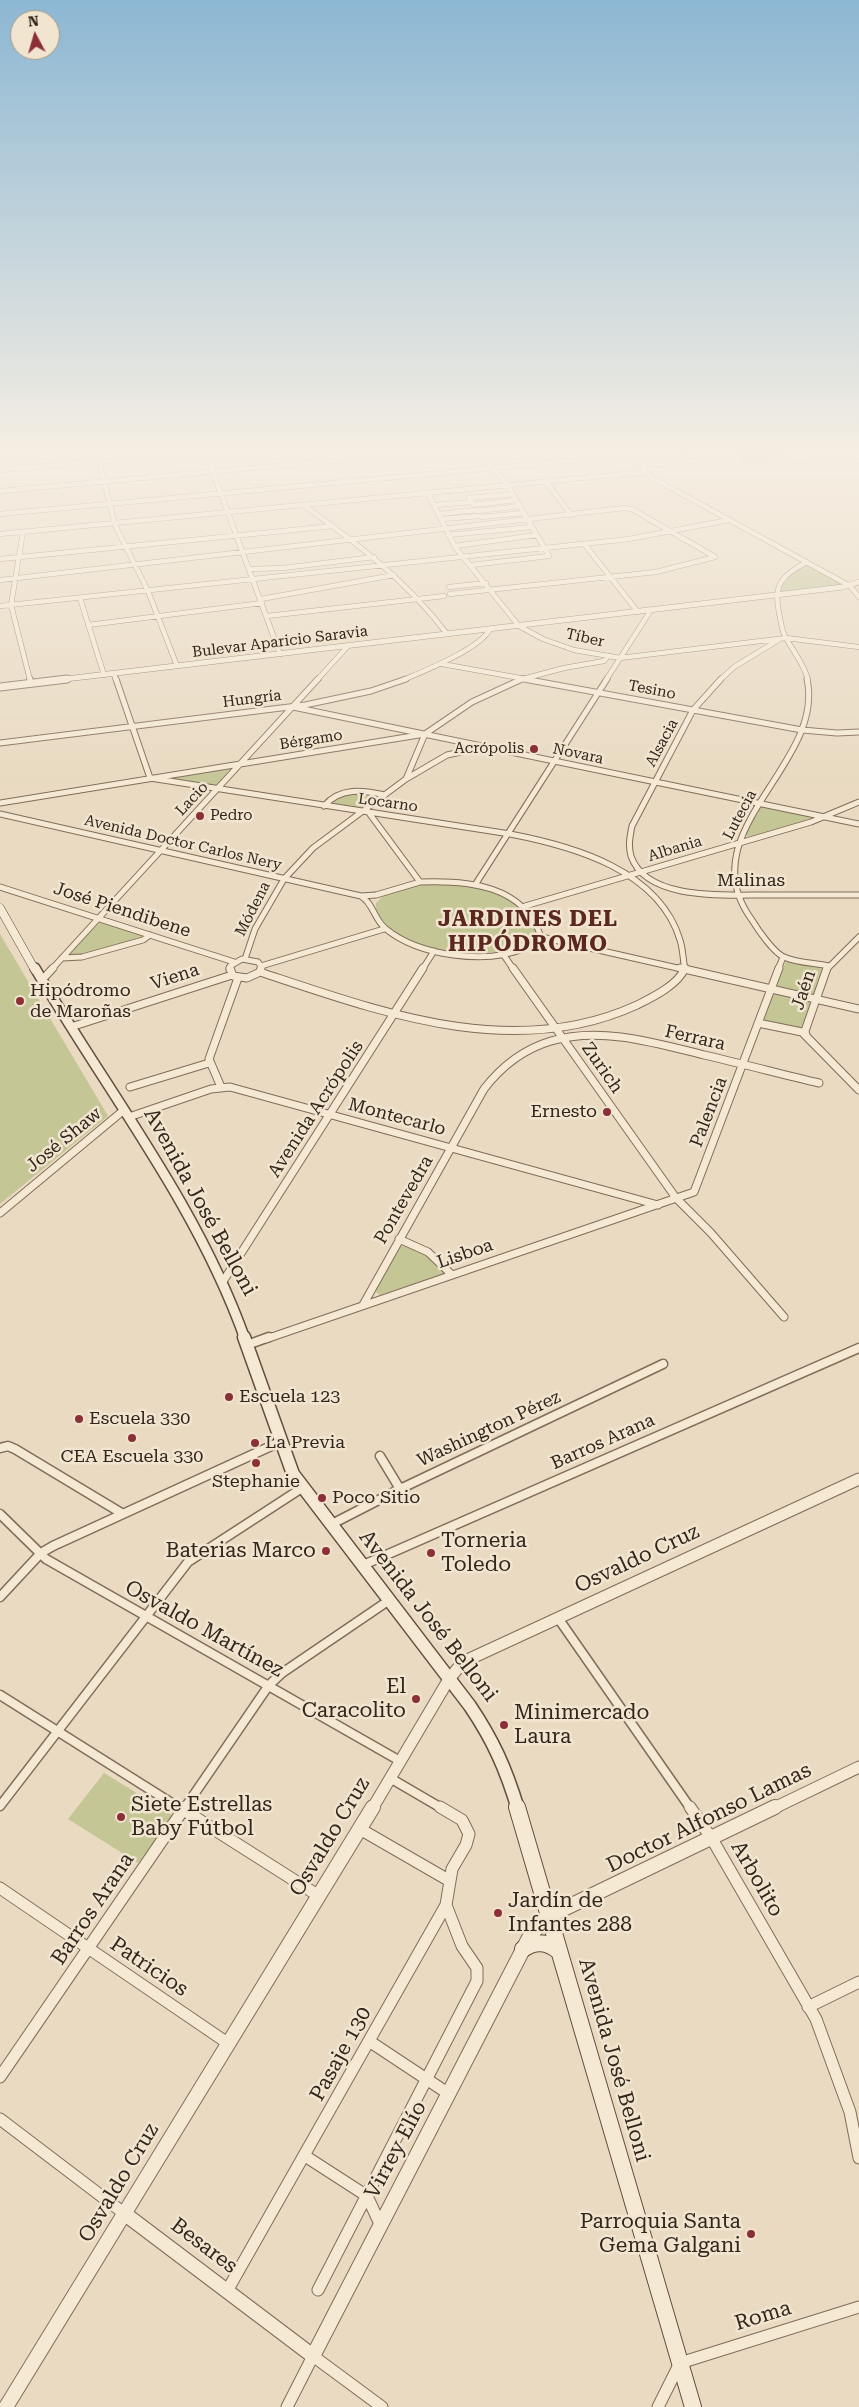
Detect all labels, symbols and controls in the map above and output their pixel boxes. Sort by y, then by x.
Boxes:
north arrow [10,10,60,60]
text: N [27,13,40,30]
street label: Bulevar Aparicio Saravia [191,622,369,662]
street label: Tíber [564,625,606,651]
street label: Tesino [627,677,677,703]
street label: Hungría [222,686,282,712]
street label: Alsacia [642,716,682,770]
street label: Bérgamo [278,726,344,754]
place label: Acrópolis [454,740,524,758]
street label: Novara [551,740,605,768]
marker: Acrópolis [528,743,540,755]
street label: Lacio [172,778,212,820]
street label: Lutecia [719,787,761,843]
street label: Locarno [357,790,419,816]
place label: Pedro [210,807,252,825]
marker: Pedro [194,810,206,822]
street label: Avenida Doctor Carlos Nery [83,812,283,874]
street label: Albania [646,832,704,866]
street label: Malinas [717,870,785,892]
street label: José Piendibene [51,878,193,942]
street label: Módena [232,879,274,939]
district label: JARDINES DEL HIPÓDROMO [436,907,620,958]
street label: Viena [148,959,202,995]
street label: Jaén [787,967,821,1013]
place label: Hipódromo de Maroñas [30,980,131,1022]
marker: Hipódromo de Maroñas [14,995,26,1007]
street label: Ferrara [663,1021,727,1055]
street label: Avenida Acrópolis [264,1036,368,1182]
street label: Zurich [577,1038,627,1098]
street label: Palencia [686,1074,732,1150]
street label: Montecarlo [346,1094,448,1140]
place label: Ernesto [530,1101,597,1123]
street label: José Shaw [22,1103,106,1177]
street label: Avenida José Belloni [138,1104,262,1300]
marker: Ernesto [601,1106,613,1118]
street label: Pontevedra [370,1152,438,1248]
street label: Lisboa [434,1234,496,1274]
place label: Escuela 123 [239,1386,340,1408]
street label: Washington Pérez [414,1386,564,1472]
marker: Escuela 123 [223,1391,235,1403]
place label: Escuela 330 [89,1408,190,1430]
street label: Barros Arana [548,1409,658,1475]
marker: Escuela 330 [73,1413,85,1425]
marker: CEA Escuela 330 [126,1432,138,1444]
place label: La Previa [265,1432,345,1454]
marker: La Previa [249,1437,261,1449]
place label: CEA Escuela 330 [61,1446,203,1468]
marker: Stephanie [250,1457,262,1469]
place label: Stephanie [212,1471,300,1493]
place label: Poco Sitio [332,1487,420,1509]
marker: Poco Sitio [316,1492,328,1504]
street label: Osvaldo Cruz [571,1519,703,1599]
street label: Avenida José Belloni [353,1525,503,1707]
place label: Torneria Toledo [441,1528,527,1578]
place label: Baterias Marco [165,1538,316,1564]
marker: Baterias Marco [320,1545,332,1557]
marker: Torneria Toledo [425,1547,437,1559]
street label: Osvaldo Martínez [120,1575,288,1683]
place label: El Caracolito [302,1674,406,1724]
marker: El Caracolito [410,1693,422,1705]
place label: Minimercado Laura [514,1700,649,1750]
marker: Minimercado Laura [498,1719,510,1731]
street label: Doctor Alfonso Lamas [603,1757,815,1879]
street label: Osvaldo Cruz [285,1773,375,1901]
place label: Siete Estrellas Baby Fútbol [131,1792,272,1842]
marker: Siete Estrellas Baby Fútbol [115,1811,127,1823]
street label: Arbolito [725,1837,789,1921]
street label: Barros Arana [46,1848,140,1970]
place label: Jardín de Infantes 288 [508,1888,632,1938]
marker: Jardín de Infantes 288 [492,1907,504,1919]
street label: Patricios [105,1932,193,2002]
street label: Avenida José Belloni [573,1955,655,2165]
street label: Pasaje 130 [305,2002,377,2106]
street label: Virrey Elío [360,2097,432,2203]
street label: Osvaldo Cruz [74,2119,164,2247]
place label: Parroquia Santa Gema Galgani [580,2209,741,2259]
street label: Besares [166,2213,242,2279]
marker: Parroquia Santa Gema Galgani [745,2228,757,2240]
street label: Roma [732,2296,794,2336]

